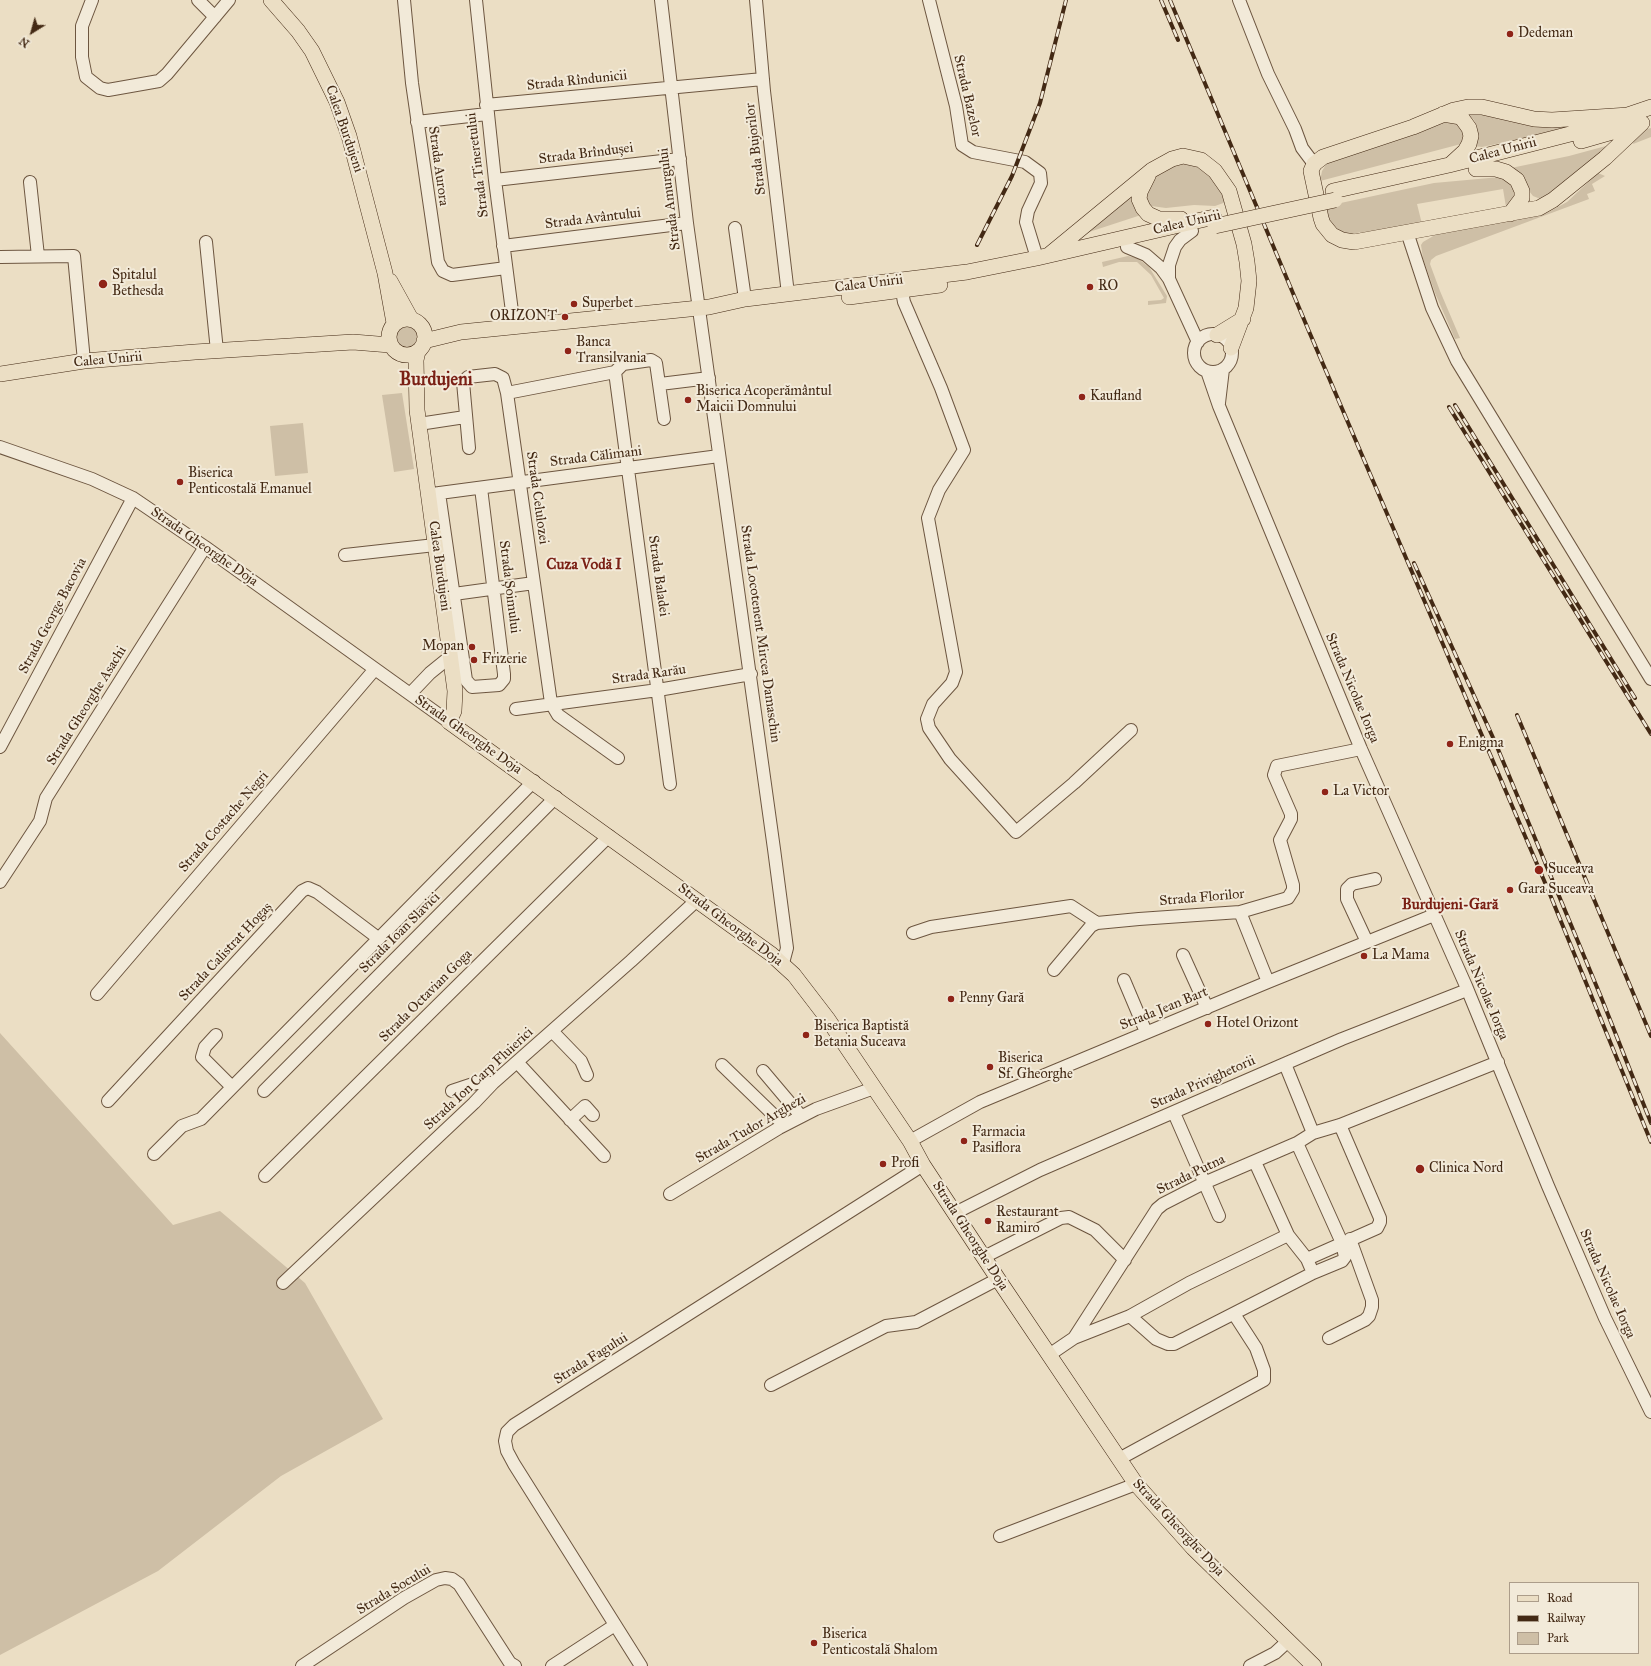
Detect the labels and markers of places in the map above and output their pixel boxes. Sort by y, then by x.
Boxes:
place label: Dedeman [1518,26,1573,42]
marker: Dedeman [1505,29,1515,39]
place label: Spitalul Bethesda [112,268,164,300]
marker: Spitalul Bethesda [97,278,109,290]
place label: RO [1098,279,1118,295]
marker: RO [1085,282,1095,292]
place label: Superbet [582,296,633,312]
marker: Superbet [569,299,579,309]
place label: ORIZONT [490,309,557,325]
marker: ORIZONT [560,312,570,322]
place label: Banca Transilvania [576,335,647,368]
marker: Banca Transilvania [563,346,573,356]
place label: Biserica Acoperământul Maicii Domnului [696,384,832,416]
place label: Kaufland [1090,389,1142,405]
marker: Kaufland [1077,392,1087,402]
marker: Biserica Acoperământul Maicii Domnului [683,395,693,405]
place label: Biserica Penticostală Emanuel [188,466,312,498]
marker: Biserica Penticostală Emanuel [175,477,185,487]
place label: Mopan [422,639,464,655]
marker: Mopan [467,642,477,652]
place label: Frizerie [482,652,527,668]
marker: Frizerie [469,655,479,665]
place label: Enigma [1458,736,1504,752]
marker: Enigma [1445,739,1455,749]
place label: La Victor [1333,784,1389,800]
marker: La Victor [1320,787,1330,797]
place label: Suceava [1548,862,1594,878]
marker: Suceava [1533,864,1545,876]
place label: Gara Suceava [1518,882,1594,898]
marker: Gara Suceava [1505,885,1515,895]
place label: La Mama [1372,948,1429,964]
marker: La Mama [1359,951,1369,961]
place label: Penny Gară [959,991,1024,1007]
marker: Penny Gară [946,994,956,1004]
place label: Hotel Orizont [1216,1016,1299,1032]
place label: Biserica Baptistă Betania Suceava [814,1019,909,1052]
marker: Hotel Orizont [1203,1019,1213,1029]
marker: Biserica Baptistă Betania Suceava [801,1030,811,1040]
place label: Biserica Sf. Gheorghe [998,1051,1073,1084]
marker: Biserica Sf. Gheorghe [985,1062,995,1072]
place label: Farmacia Pasiflora [972,1125,1025,1158]
marker: Farmacia Pasiflora [959,1136,969,1146]
place label: Profi [891,1156,919,1172]
marker: Profi [878,1159,888,1169]
place label: Clinica Nord [1429,1161,1503,1177]
marker: Clinica Nord [1414,1163,1426,1175]
place label: Restaurant Ramiro [996,1205,1059,1238]
marker: Restaurant Ramiro [983,1216,993,1226]
place label: Biserica Penticostală Shalom [822,1627,938,1660]
marker: Biserica Penticostală Shalom [809,1638,819,1648]

